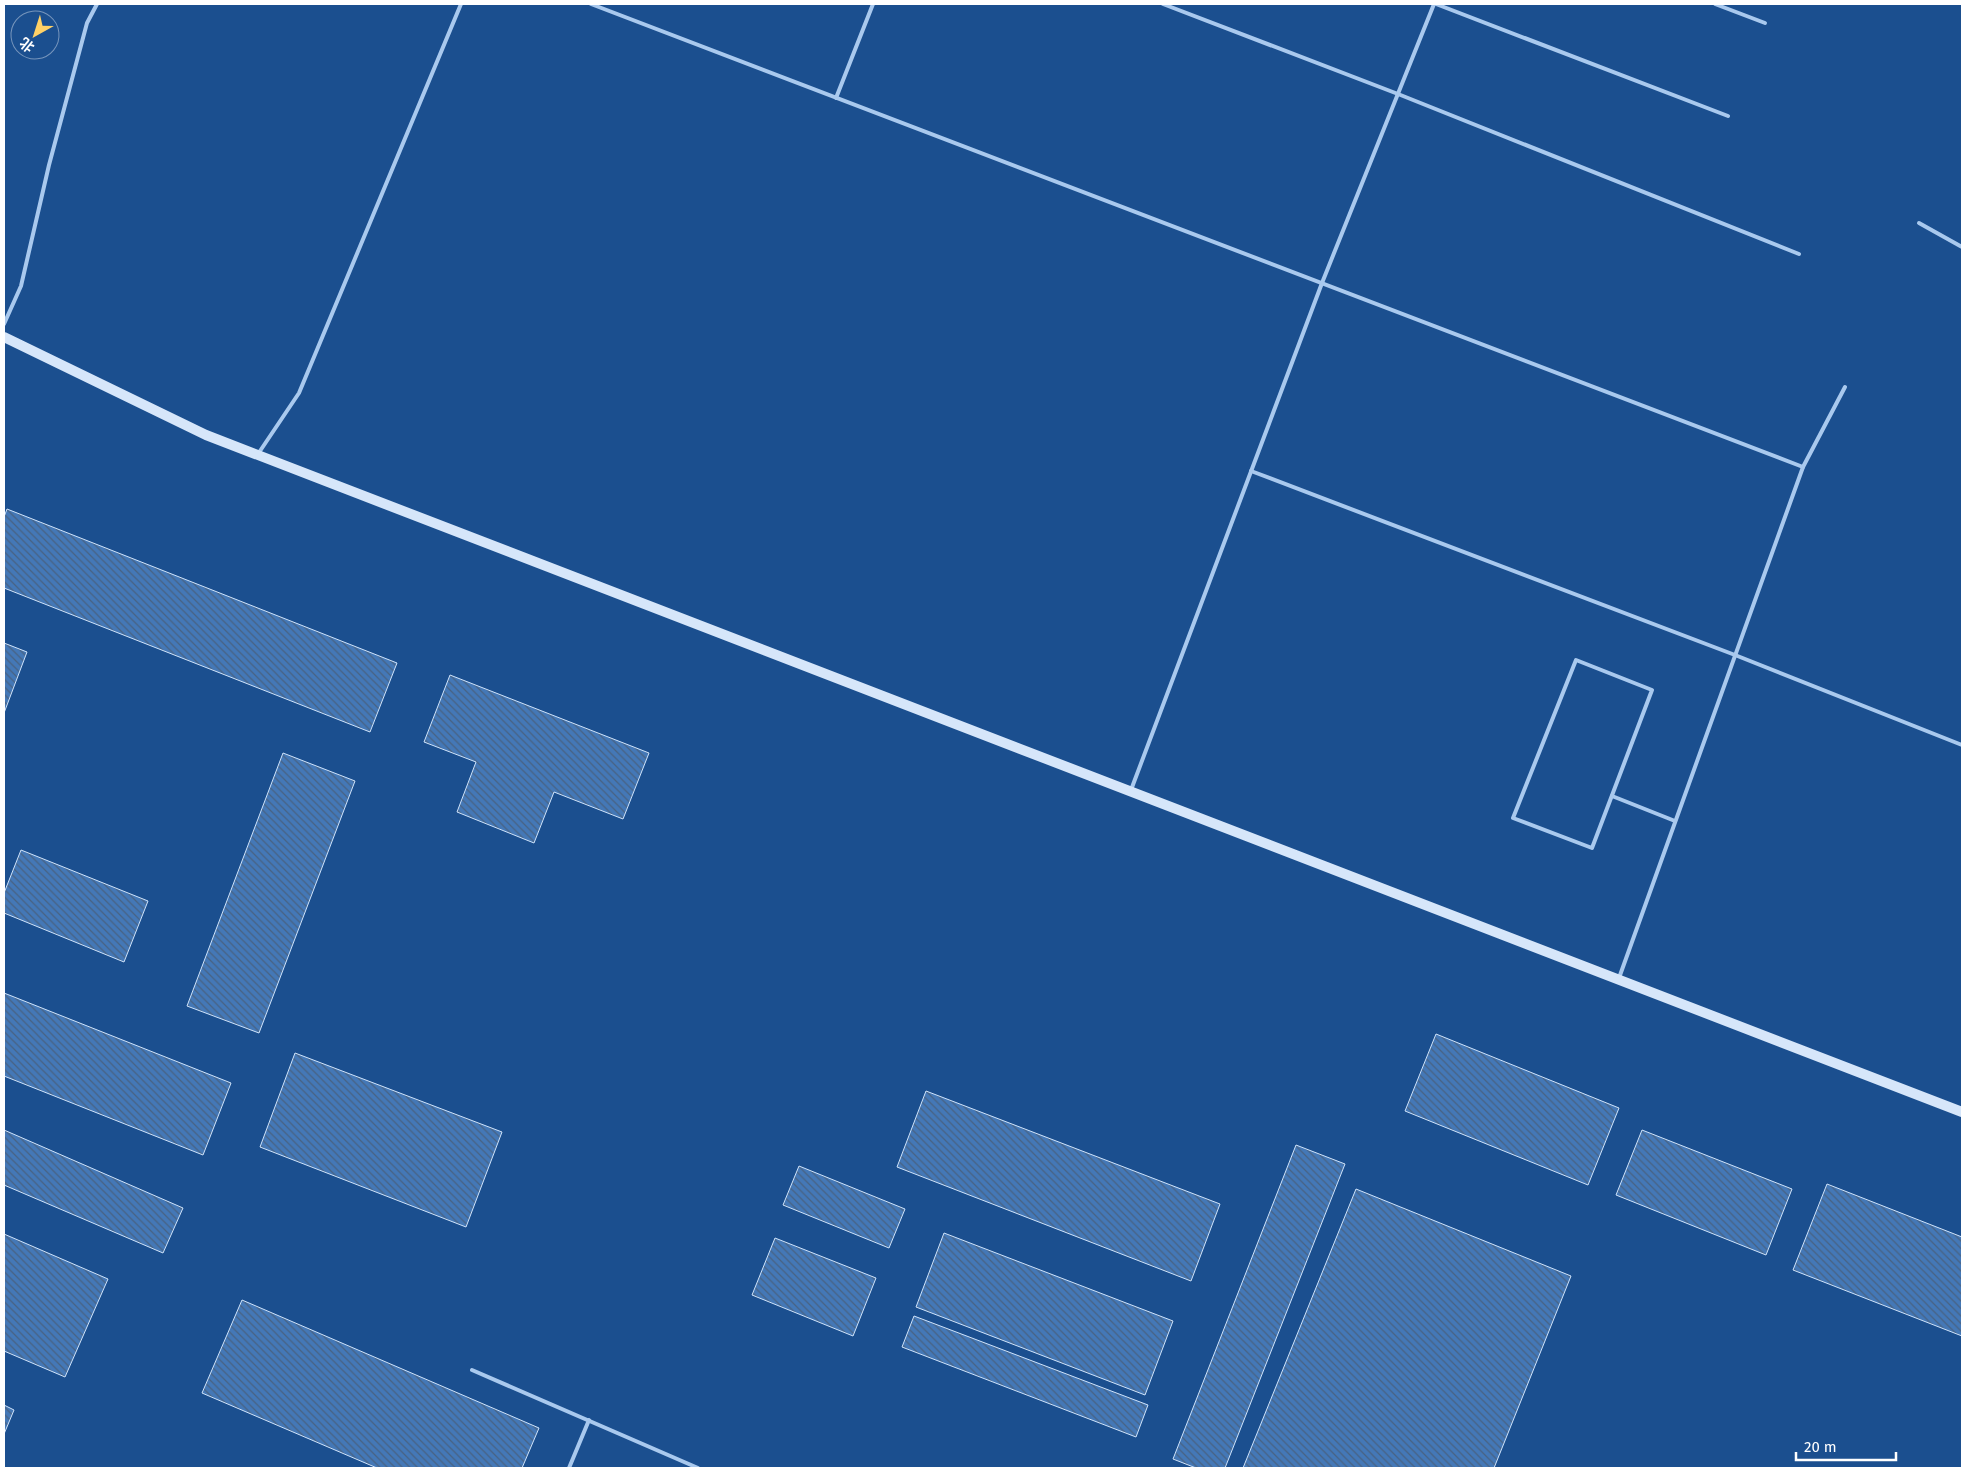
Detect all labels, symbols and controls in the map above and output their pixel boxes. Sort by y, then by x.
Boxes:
north arrow [10,10,60,60]
text: 北 [16,34,38,56]
scale bar [1796,1430,1896,1462]
text: 20 m [1804,1438,1837,1456]

